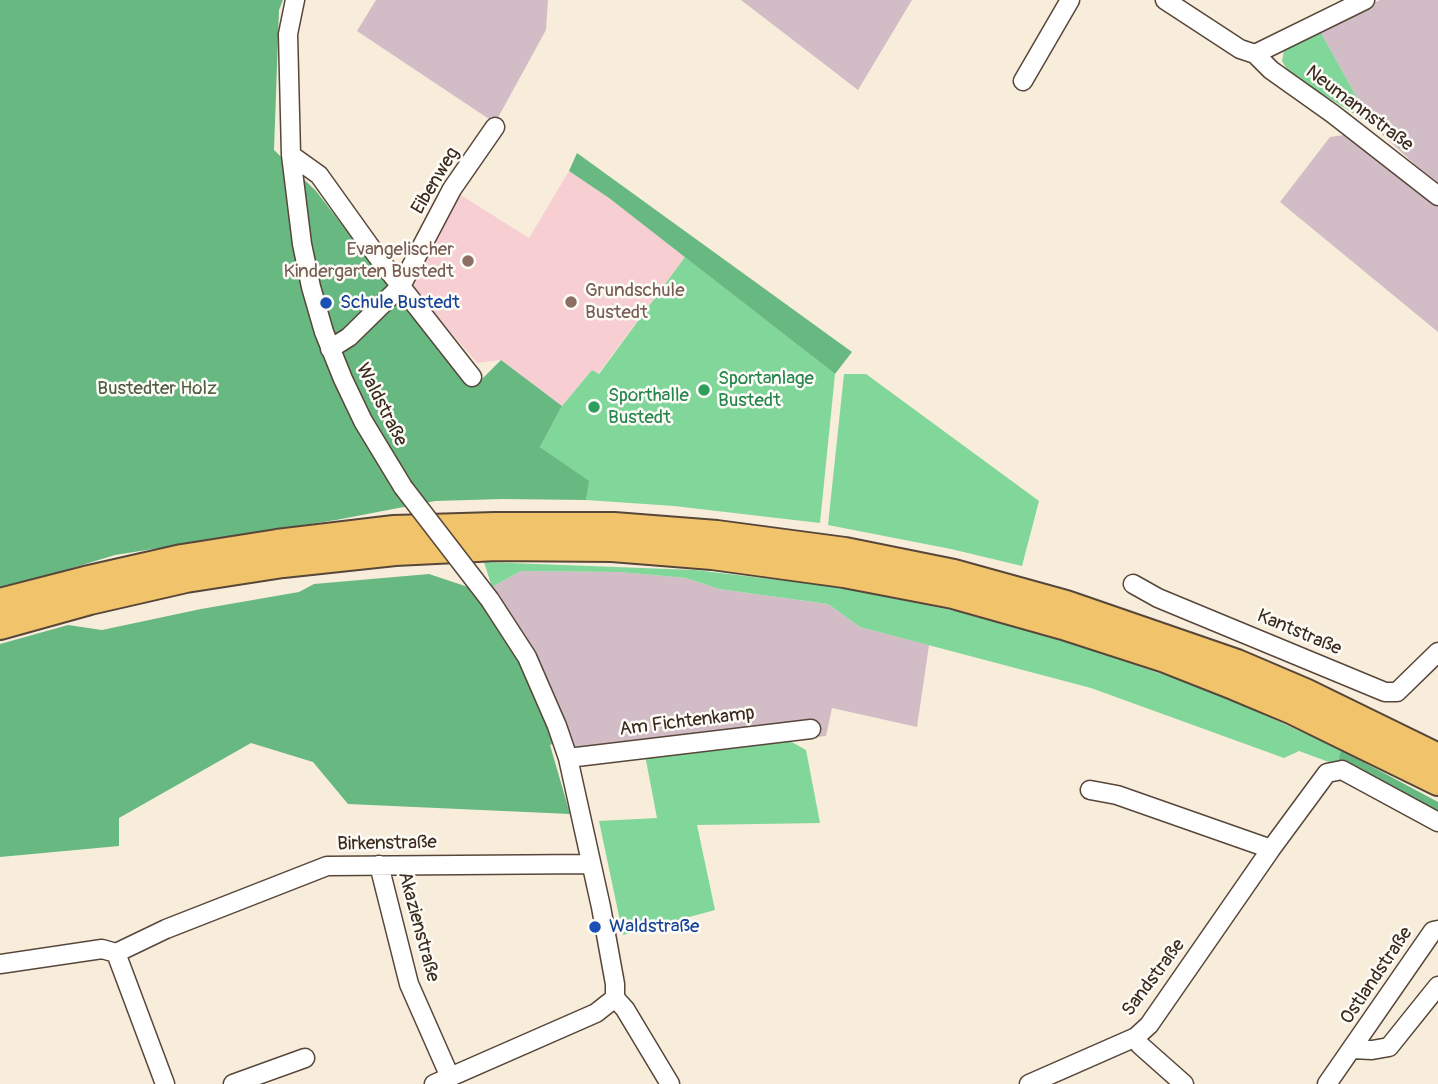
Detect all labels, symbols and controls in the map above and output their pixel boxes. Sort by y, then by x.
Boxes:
street label: Neumannstraße [1301,61,1417,157]
street label: Eibenweg [407,143,465,219]
place label: Evangelischer Kindergarten Bustedt [283,239,454,283]
marker: Evangelischer Kindergarten Bustedt [460,253,476,269]
place label: Grundschule Bustedt [585,280,685,324]
place label: Schule Bustedt [340,292,460,314]
marker: Grundschule Bustedt [563,294,579,310]
marker: Schule Bustedt [318,295,334,311]
street label: Waldstraße [350,360,412,450]
place label: Sportanlage Bustedt [718,368,814,412]
park label: Bustedter Holz [97,378,217,400]
marker: Sportanlage Bustedt [696,382,712,398]
place label: Sporthalle Bustedt [608,385,689,429]
marker: Sporthalle Bustedt [586,399,602,415]
street label: Kantstraße [1253,605,1345,661]
street label: Am Fichtenkamp [618,702,756,742]
street label: Birkenstraße [337,832,437,856]
street label: Akazienstraße [392,869,444,985]
place label: Waldstraße [609,916,699,938]
marker: Waldstraße [587,919,603,935]
street label: Ostlandstraße [1336,923,1418,1029]
street label: Sandstraße [1118,935,1190,1021]

